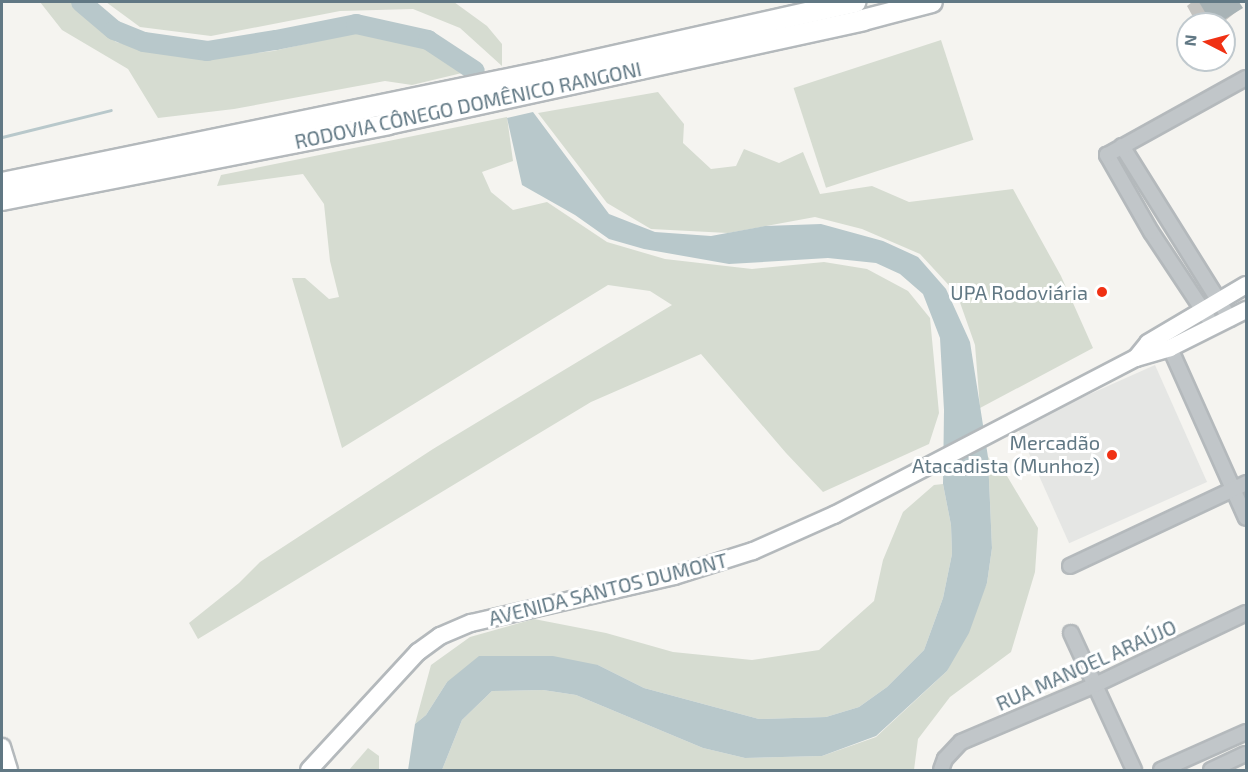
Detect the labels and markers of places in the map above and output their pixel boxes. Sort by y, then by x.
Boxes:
place label: UPA Rodoviária [950,280,1088,304]
marker: UPA Rodoviária [1093,283,1111,301]
place label: Mercadão Atacadista (Munhoz) [912,431,1100,478]
marker: Mercadão Atacadista (Munhoz) [1105,448,1119,462]

